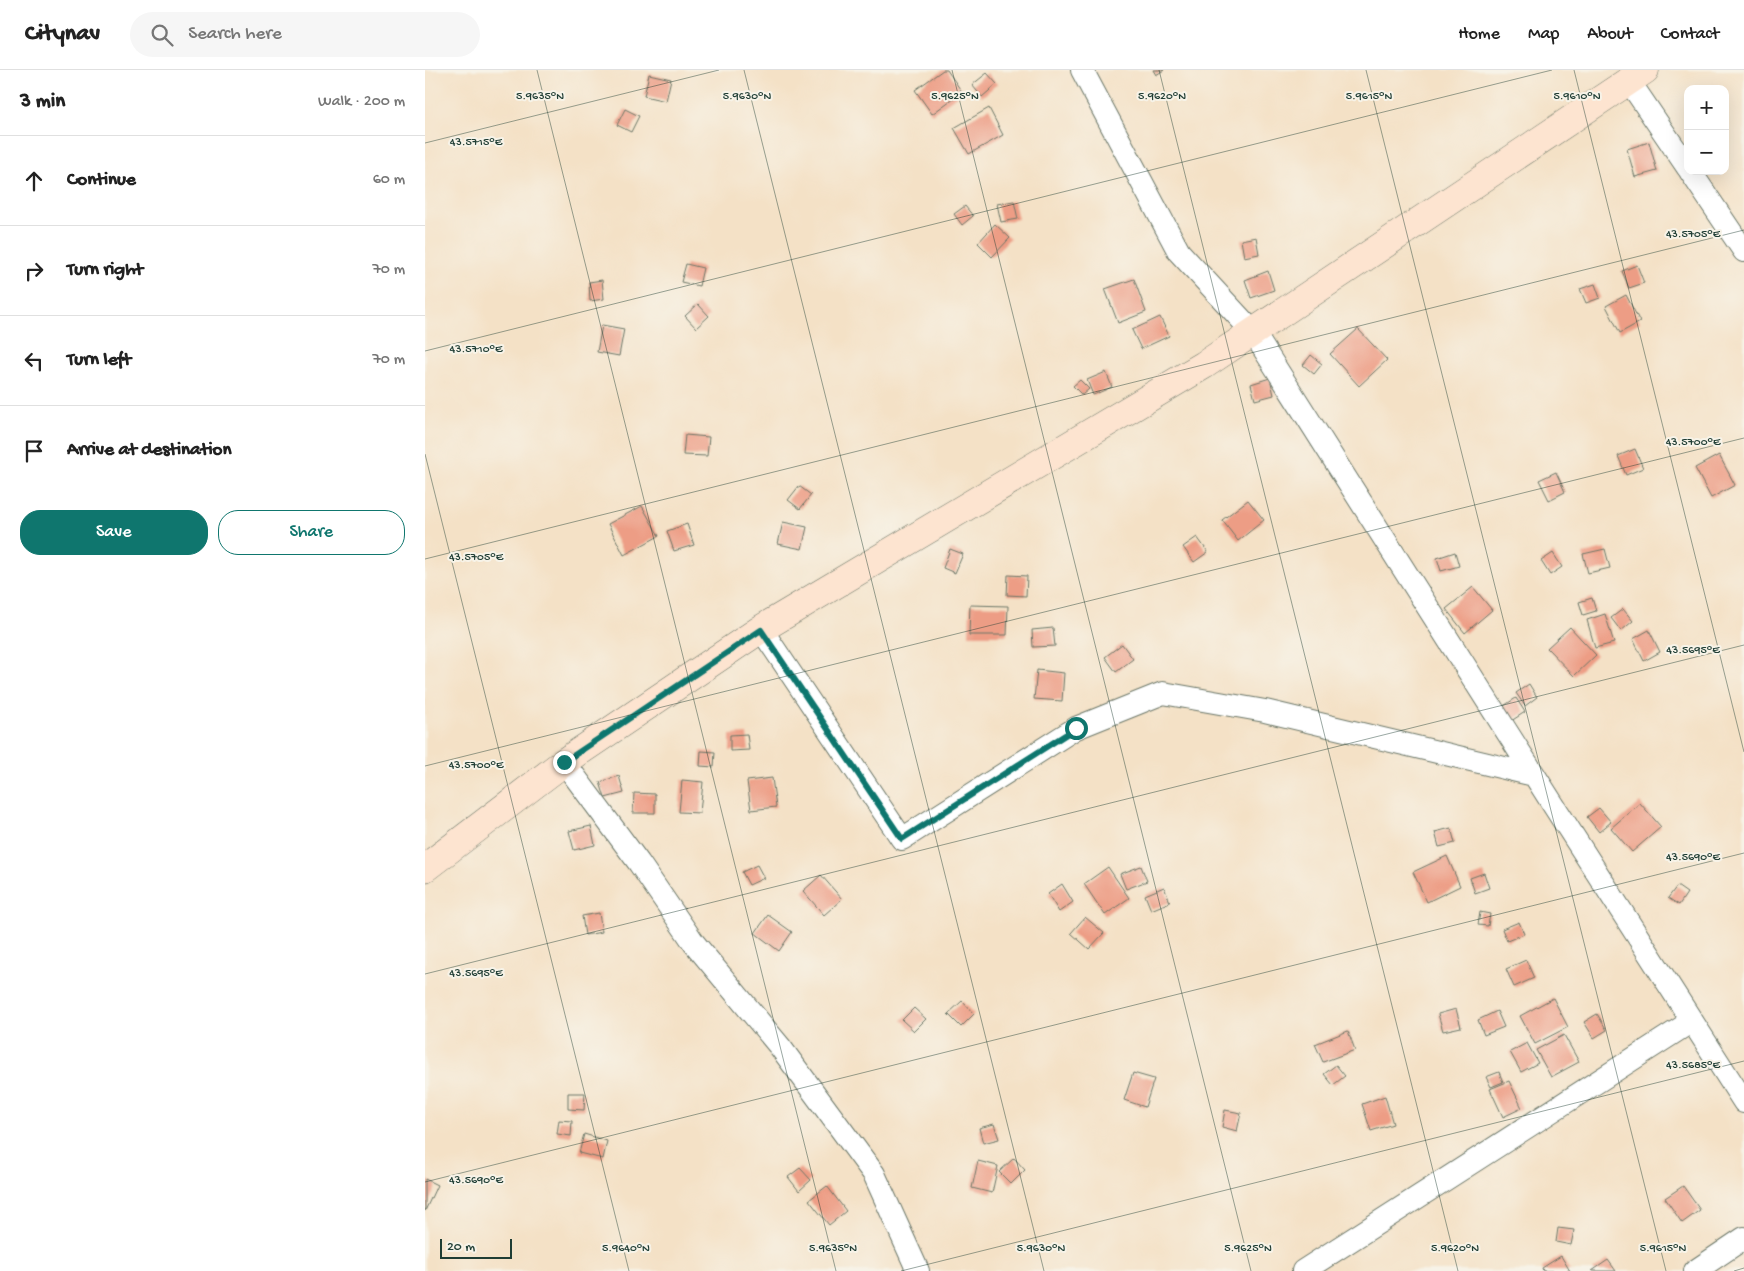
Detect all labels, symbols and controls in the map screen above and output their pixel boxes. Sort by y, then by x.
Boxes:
search box [130,12,480,57]
text: Citynav [25,20,100,49]
icon: search [148,21,176,49]
text: Search here [188,23,282,46]
text: Home [1458,24,1500,45]
text: Map [1528,24,1559,45]
text: About [1587,24,1633,45]
text: Contact [1661,24,1719,45]
map controls [1684,85,1729,175]
button: + [1684,85,1729,130]
text: 3 min [20,90,65,115]
text: 5.9635°N [516,90,564,104]
text: 5.9630°N [723,90,771,104]
text: 5.9625°N [931,90,979,104]
text: 5.9620°N [1138,90,1186,104]
text: 5.9615°N [1346,90,1392,104]
text: 5.9610°N [1553,90,1601,104]
text: Walk · 200 m [318,93,405,112]
button: − [1684,130,1729,175]
text: 43.5715°E [450,136,503,150]
icon: ahead [20,167,48,195]
text: Continue [67,169,136,192]
text: 60 m [373,171,405,190]
text: 43.5705°E [1666,228,1721,242]
icon: right [20,257,48,285]
text: Turn right [67,259,143,282]
text: 70 m [372,261,405,280]
text: 43.5710°E [450,343,503,357]
icon: left [20,347,48,375]
text: Turn left [67,349,131,372]
text: 70 m [372,351,405,370]
text: 43.5700°E [1666,436,1721,450]
icon: arrive [20,437,48,465]
text: Arrive at destination [67,439,231,462]
button: Save [20,510,208,555]
button: Share [218,510,405,555]
text: 43.5705°E [449,551,504,565]
text: 43.5695°E [1666,644,1720,658]
route start [1065,717,1088,740]
route end [553,751,576,774]
text: 43.5700°E [449,759,504,773]
text: 43.5690°E [1666,851,1720,865]
text: 43.5695°E [449,967,503,981]
text: 43.5685°E [1666,1059,1720,1073]
text: 43.5690°E [449,1174,503,1188]
scale bar [440,1236,513,1259]
text: 20 m [447,1239,475,1256]
text: 5.9640°N [602,1242,650,1256]
text: 5.9635°N [809,1242,857,1256]
text: 5.9630°N [1017,1242,1065,1256]
text: 5.9625°N [1224,1242,1272,1256]
text: 5.9620°N [1431,1242,1479,1256]
text: 5.9615°N [1640,1242,1686,1256]

